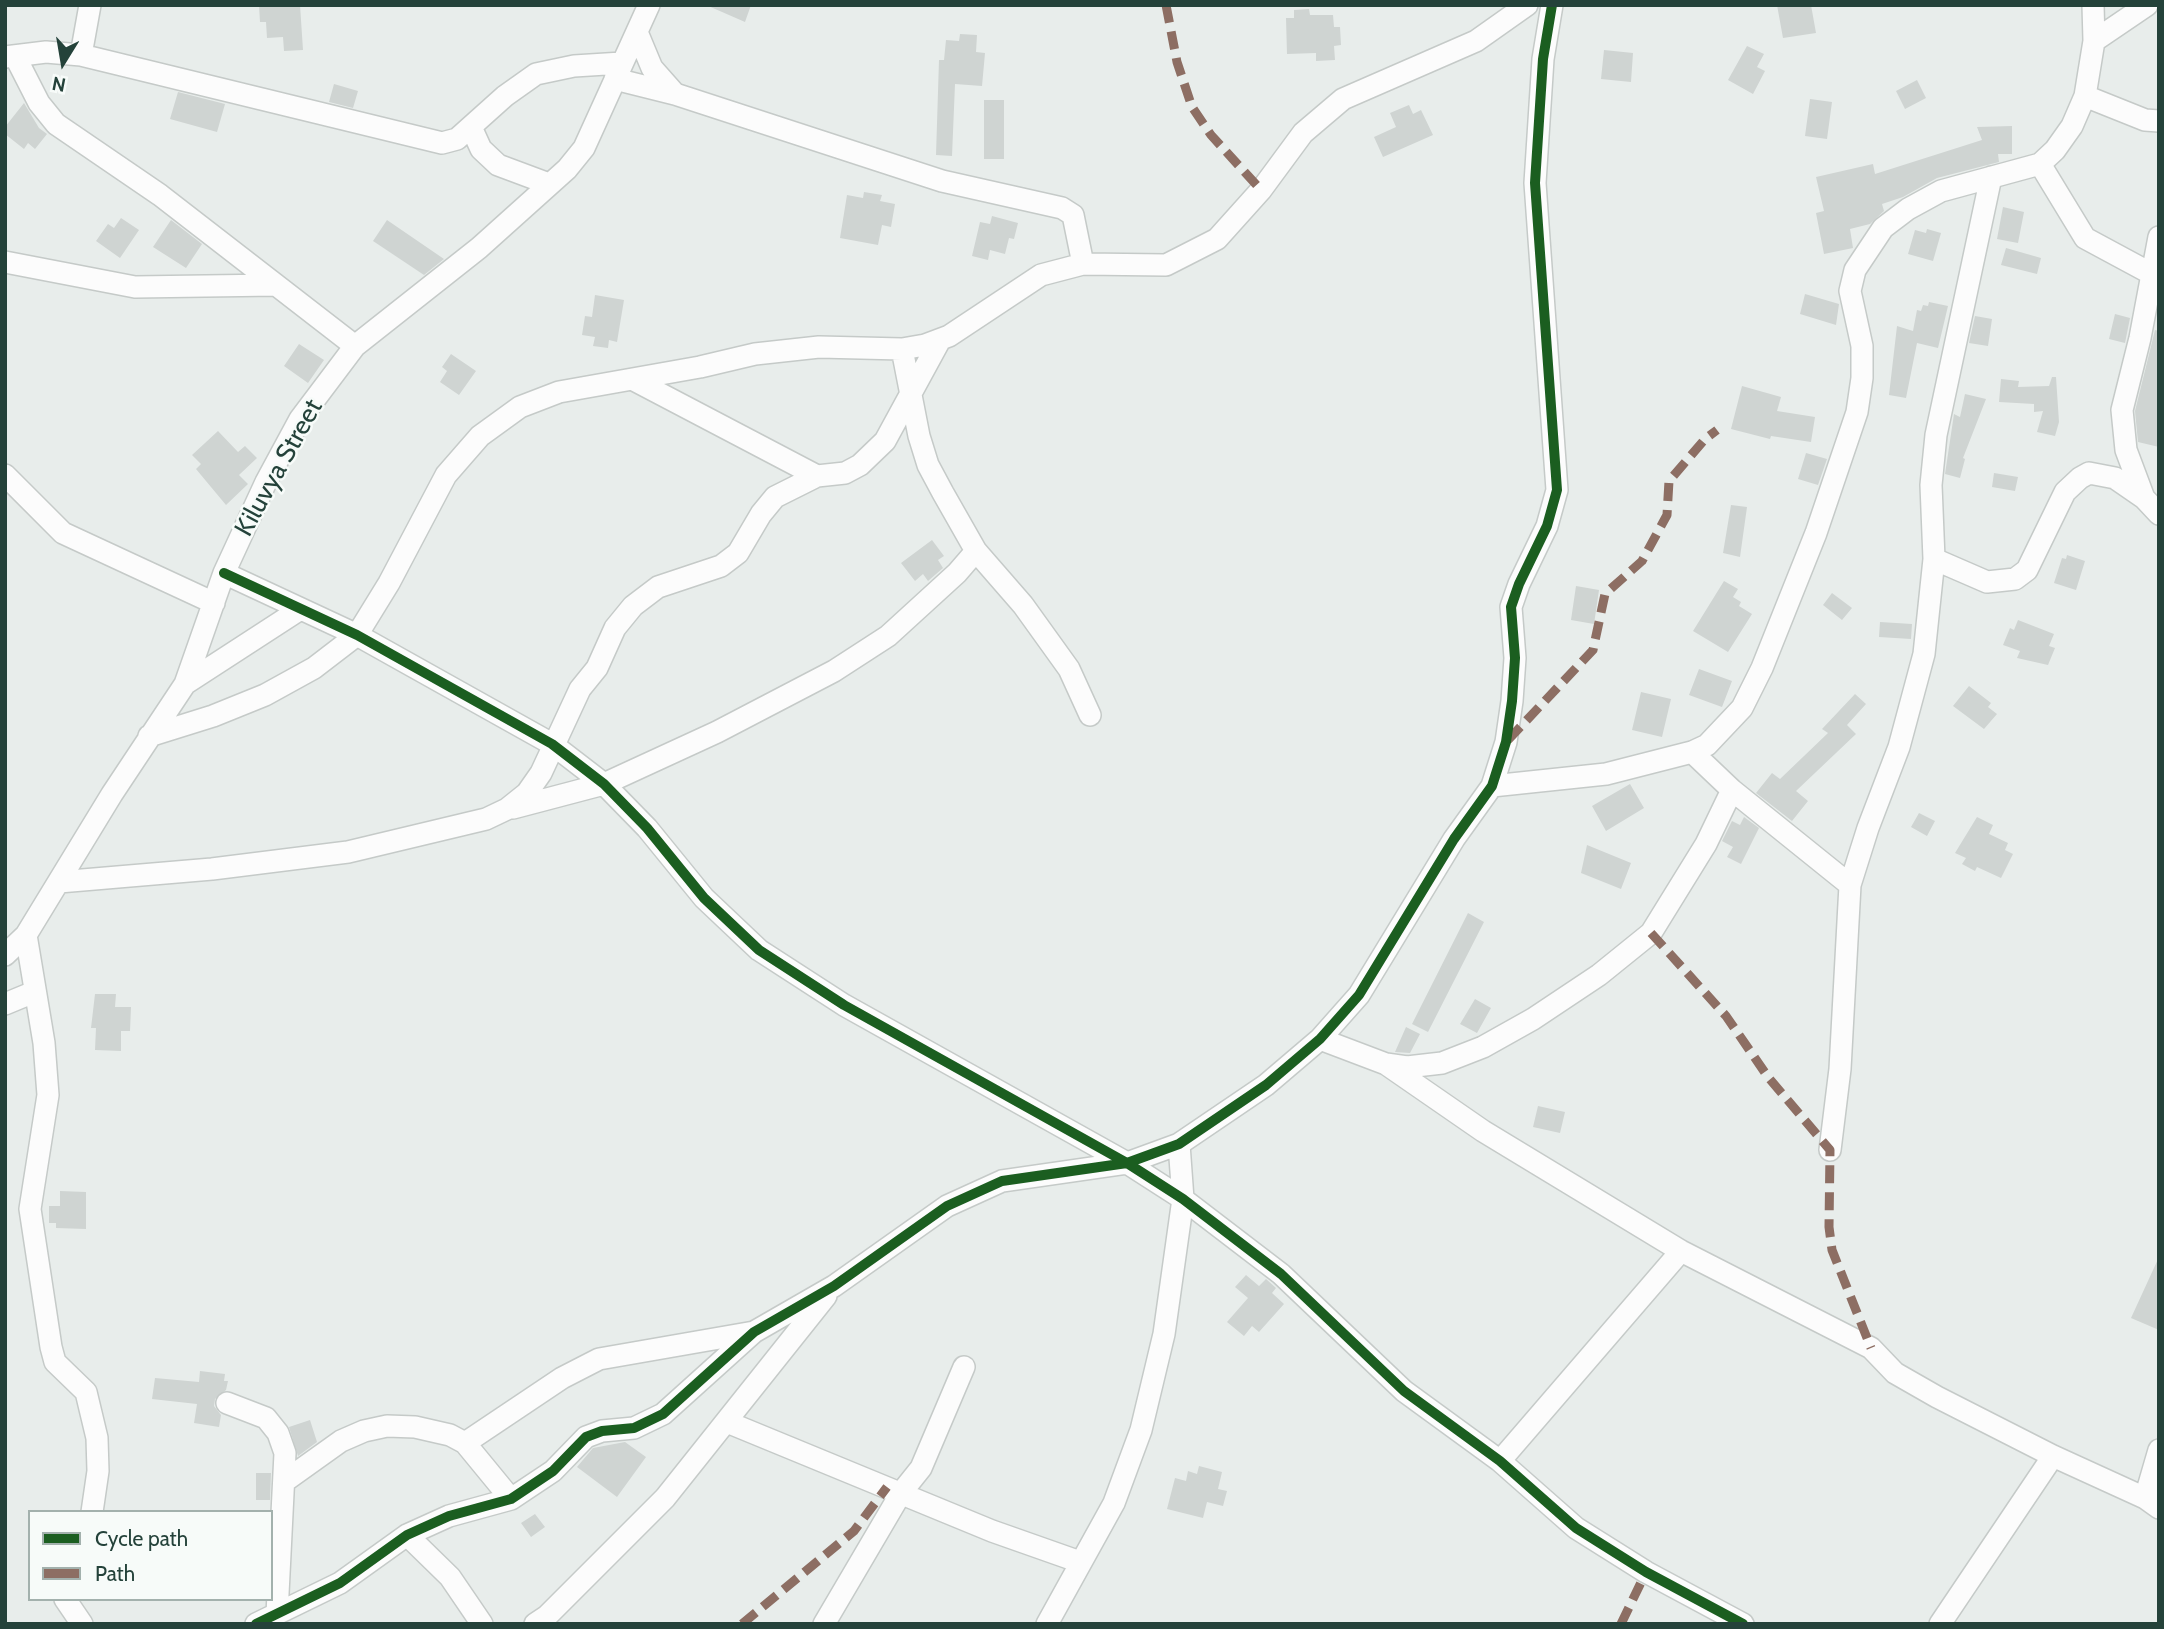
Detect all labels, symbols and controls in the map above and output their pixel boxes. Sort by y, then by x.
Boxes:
north arrow [28,28,98,98]
text: N [50,72,68,97]
street label: Kiluvya Street [229,394,329,542]
legend [28,1510,273,1601]
text: Cycle path [95,1526,188,1551]
text: Path [95,1561,135,1586]

